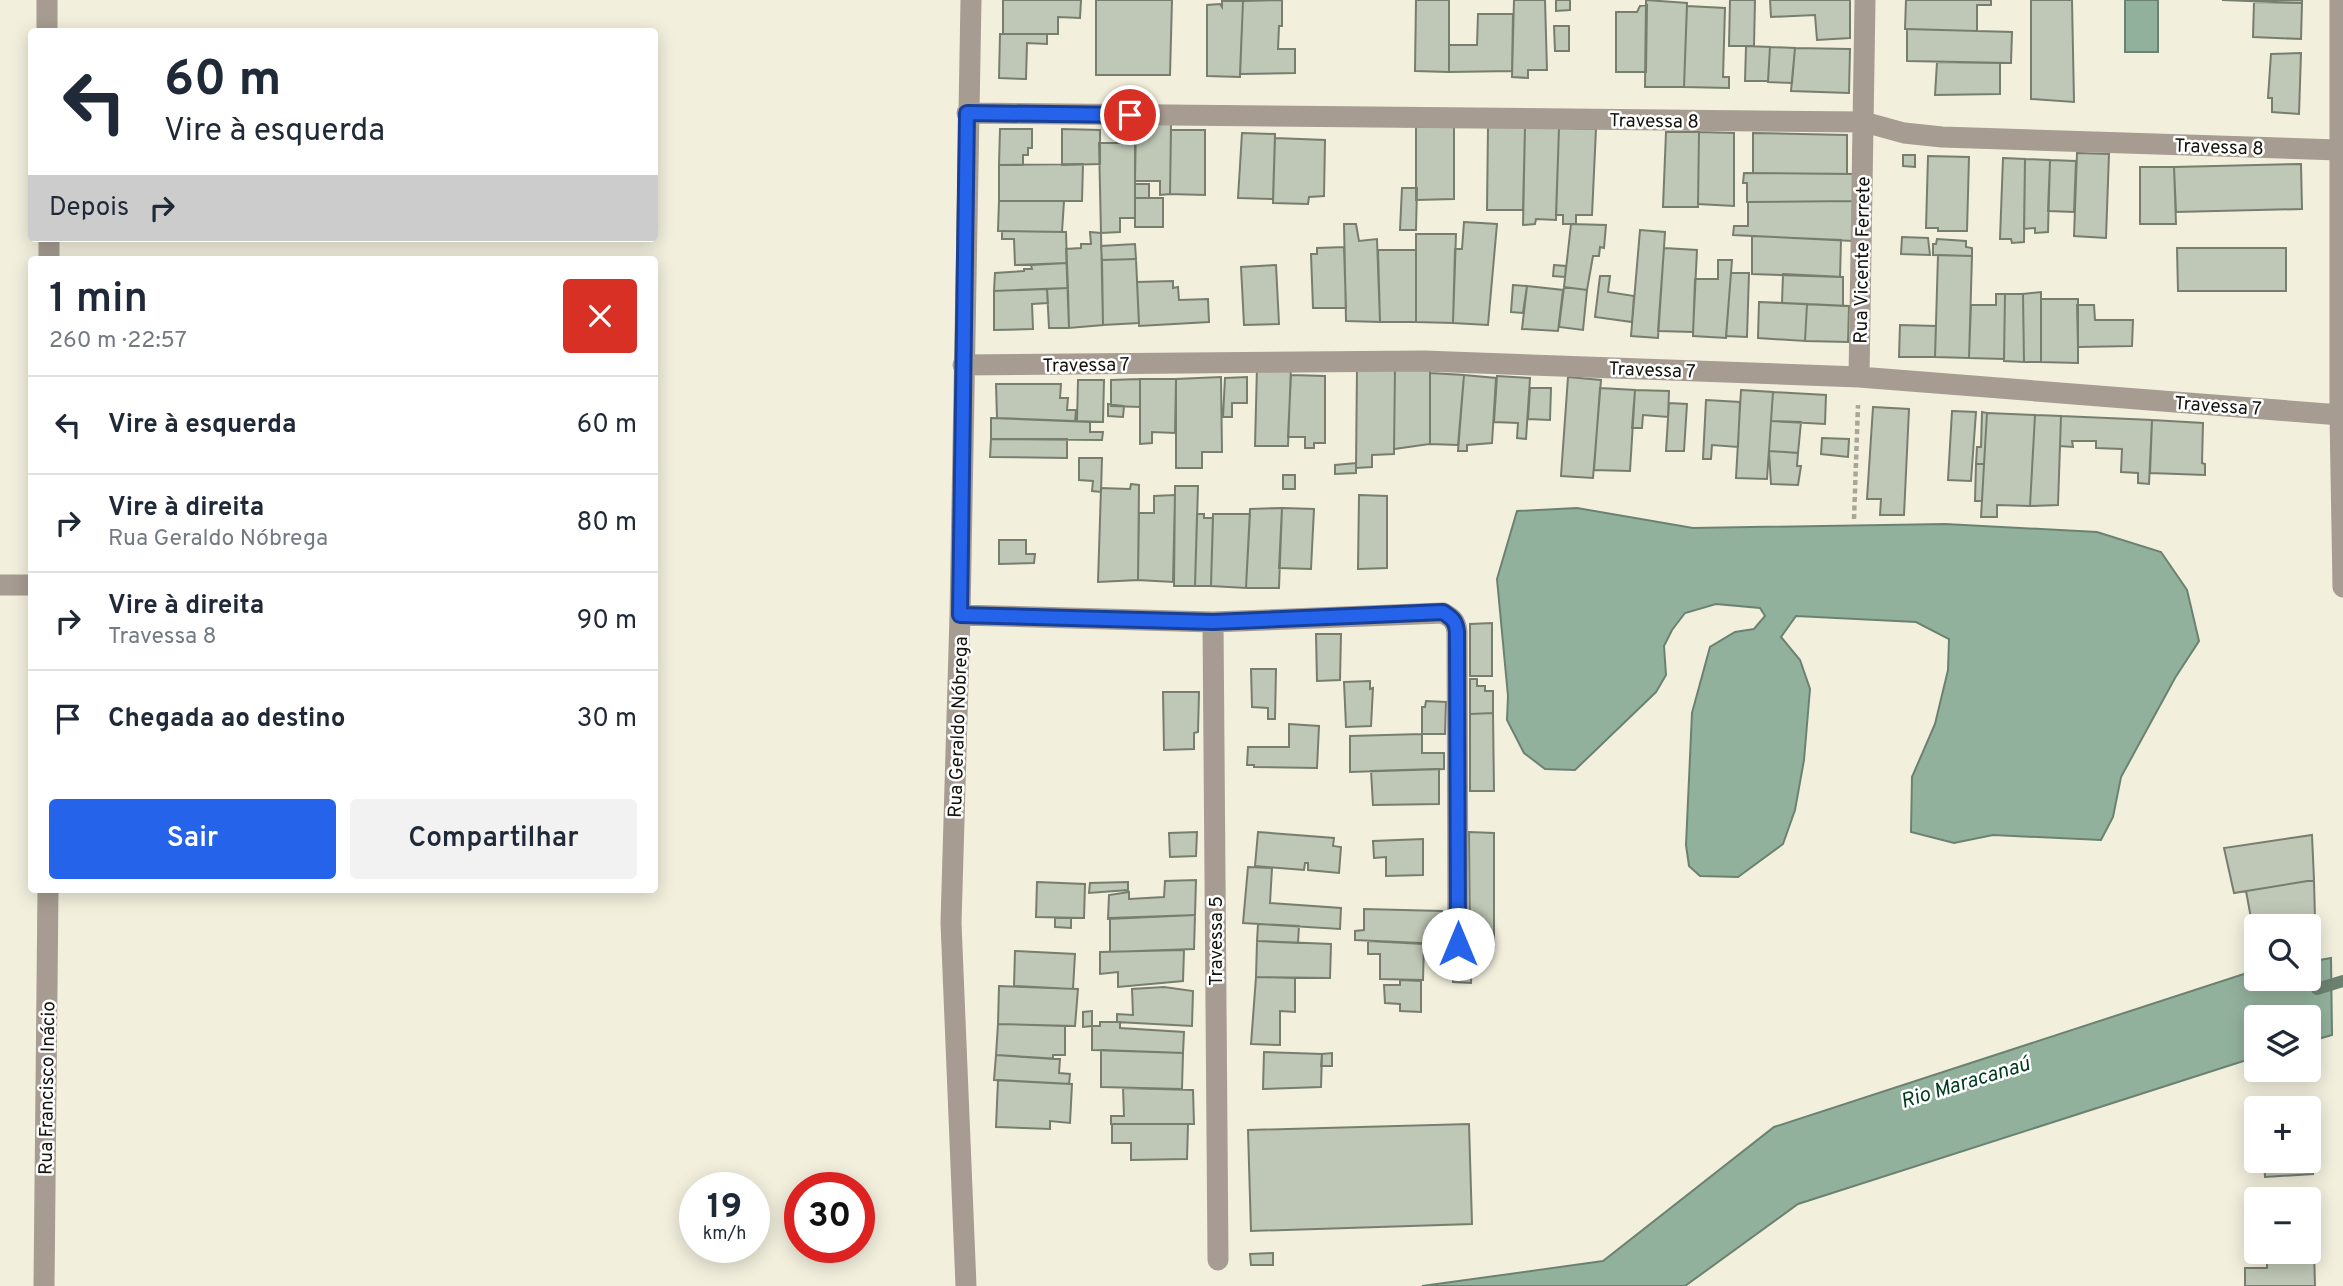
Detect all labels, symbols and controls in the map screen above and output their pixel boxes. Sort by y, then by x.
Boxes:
text: 60 m [164,51,282,113]
icon: left [49,56,140,147]
pin [1100,85,1160,145]
icon: arrive [1111,96,1149,134]
street label: Travessa 8 [1609,109,1699,135]
text: Vire à esquerda [164,112,385,152]
street label: Travessa 8 [2174,134,2264,162]
street label: Rua Vicente Ferrete [1850,176,1876,344]
icon: right [143,189,181,227]
text: Depois [49,192,129,225]
text: 1 min [49,274,148,327]
button: close [563,279,637,353]
text: 260 m · 22:57 [49,327,187,356]
street label: Travessa 7 [1042,353,1130,379]
street label: Travessa 7 [1608,357,1696,385]
street label: Travessa 7 [2173,392,2262,422]
icon: left [49,406,87,444]
text: Vire à esquerda [108,409,296,442]
text: 60 m [577,409,637,442]
text: Vire à direita [108,492,264,525]
icon: right [49,504,87,542]
text: 80 m [577,507,637,540]
text: Rua Geraldo Nóbrega [108,525,328,554]
text: Vire à direita [108,590,264,623]
icon: right [49,602,87,640]
text: 90 m [577,605,637,638]
text: Travessa 8 [108,623,217,652]
street label: Rua Geraldo Nóbrega [944,636,974,818]
icon: arrive [49,700,87,738]
text: Chegada ao destino [108,703,345,736]
text: 30 m [577,703,637,736]
button: Sair [49,799,336,879]
button: Compartilhar [350,799,637,879]
street label: Travessa 5 [1205,896,1229,986]
position arrow [1421,907,1495,981]
map controls [2244,914,2321,1264]
button: search [2244,914,2321,991]
street label: Rua Francisco Inácio [34,1001,62,1175]
button: layers [2244,1005,2321,1082]
water label: Rio Maracanaú [1898,1051,2035,1116]
button: + [2244,1096,2321,1173]
speed limit sign: 30 [784,1172,875,1263]
text: 19 [707,1186,742,1230]
button: − [2244,1187,2321,1264]
text: km/h [703,1223,746,1246]

